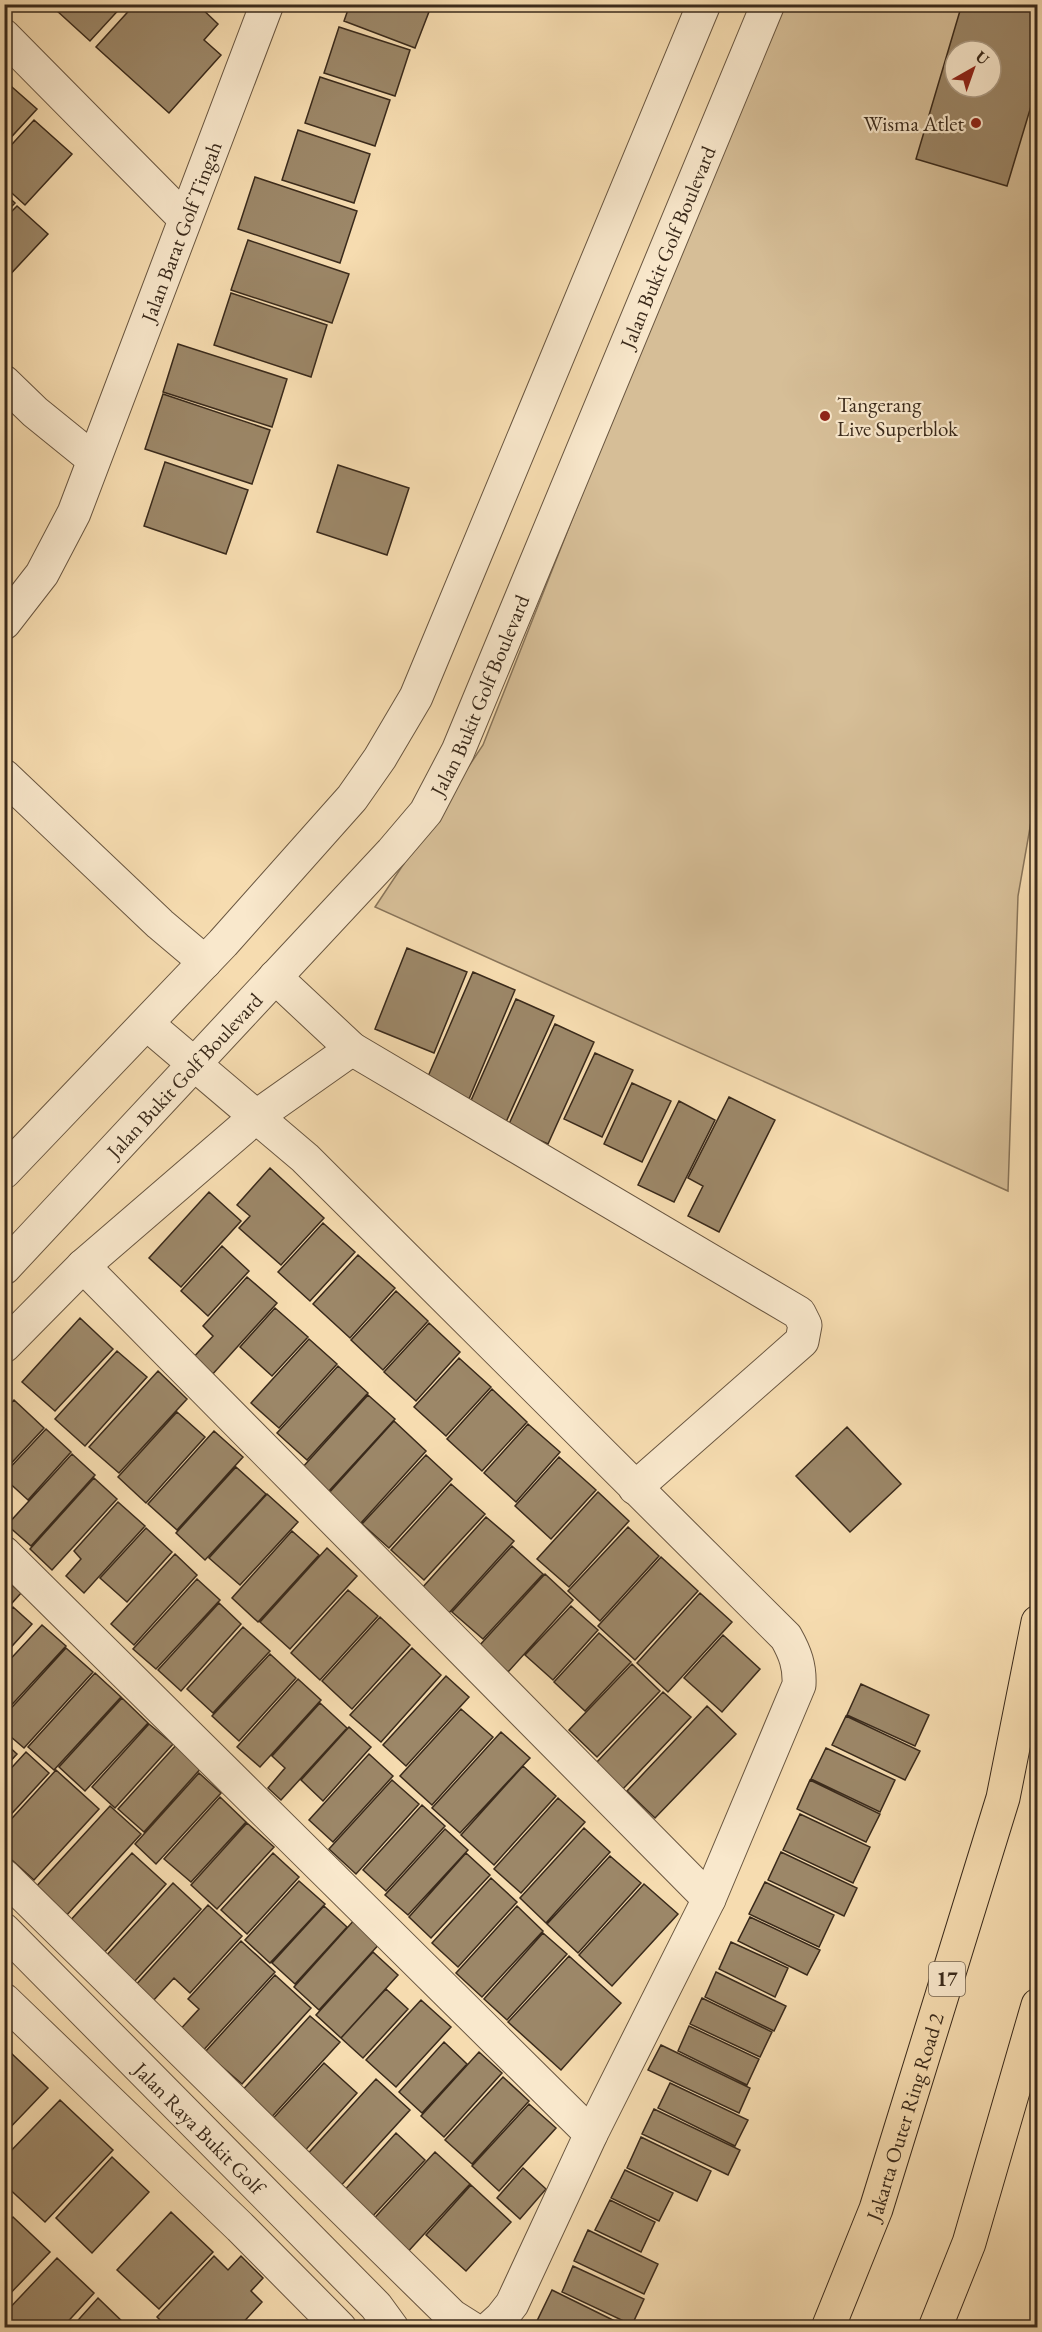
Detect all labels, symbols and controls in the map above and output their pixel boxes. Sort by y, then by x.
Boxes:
north arrow [943,39,1003,99]
text: U [971,46,994,70]
place label: Wisma Atlet [863,110,964,137]
marker: Wisma Atlet [969,116,983,130]
street label: Jalan Barat Golf Tingah [134,137,227,328]
street label: Jalan Bukit Golf Boulevard [612,141,721,354]
place label: Tangerang Live Superblok [837,391,959,442]
marker: Tangerang Live Superblok [818,409,832,423]
street label: Jalan Bukit Golf Boulevard [423,590,535,802]
street label: Jalan Bukit Golf Boulevard [99,986,268,1165]
road number: 17 [929,1962,965,1996]
street label: Jakarta Outer Ring Road 2 [858,2009,949,2226]
street label: Jalan Raya Bukit Golf [127,2054,272,2201]

